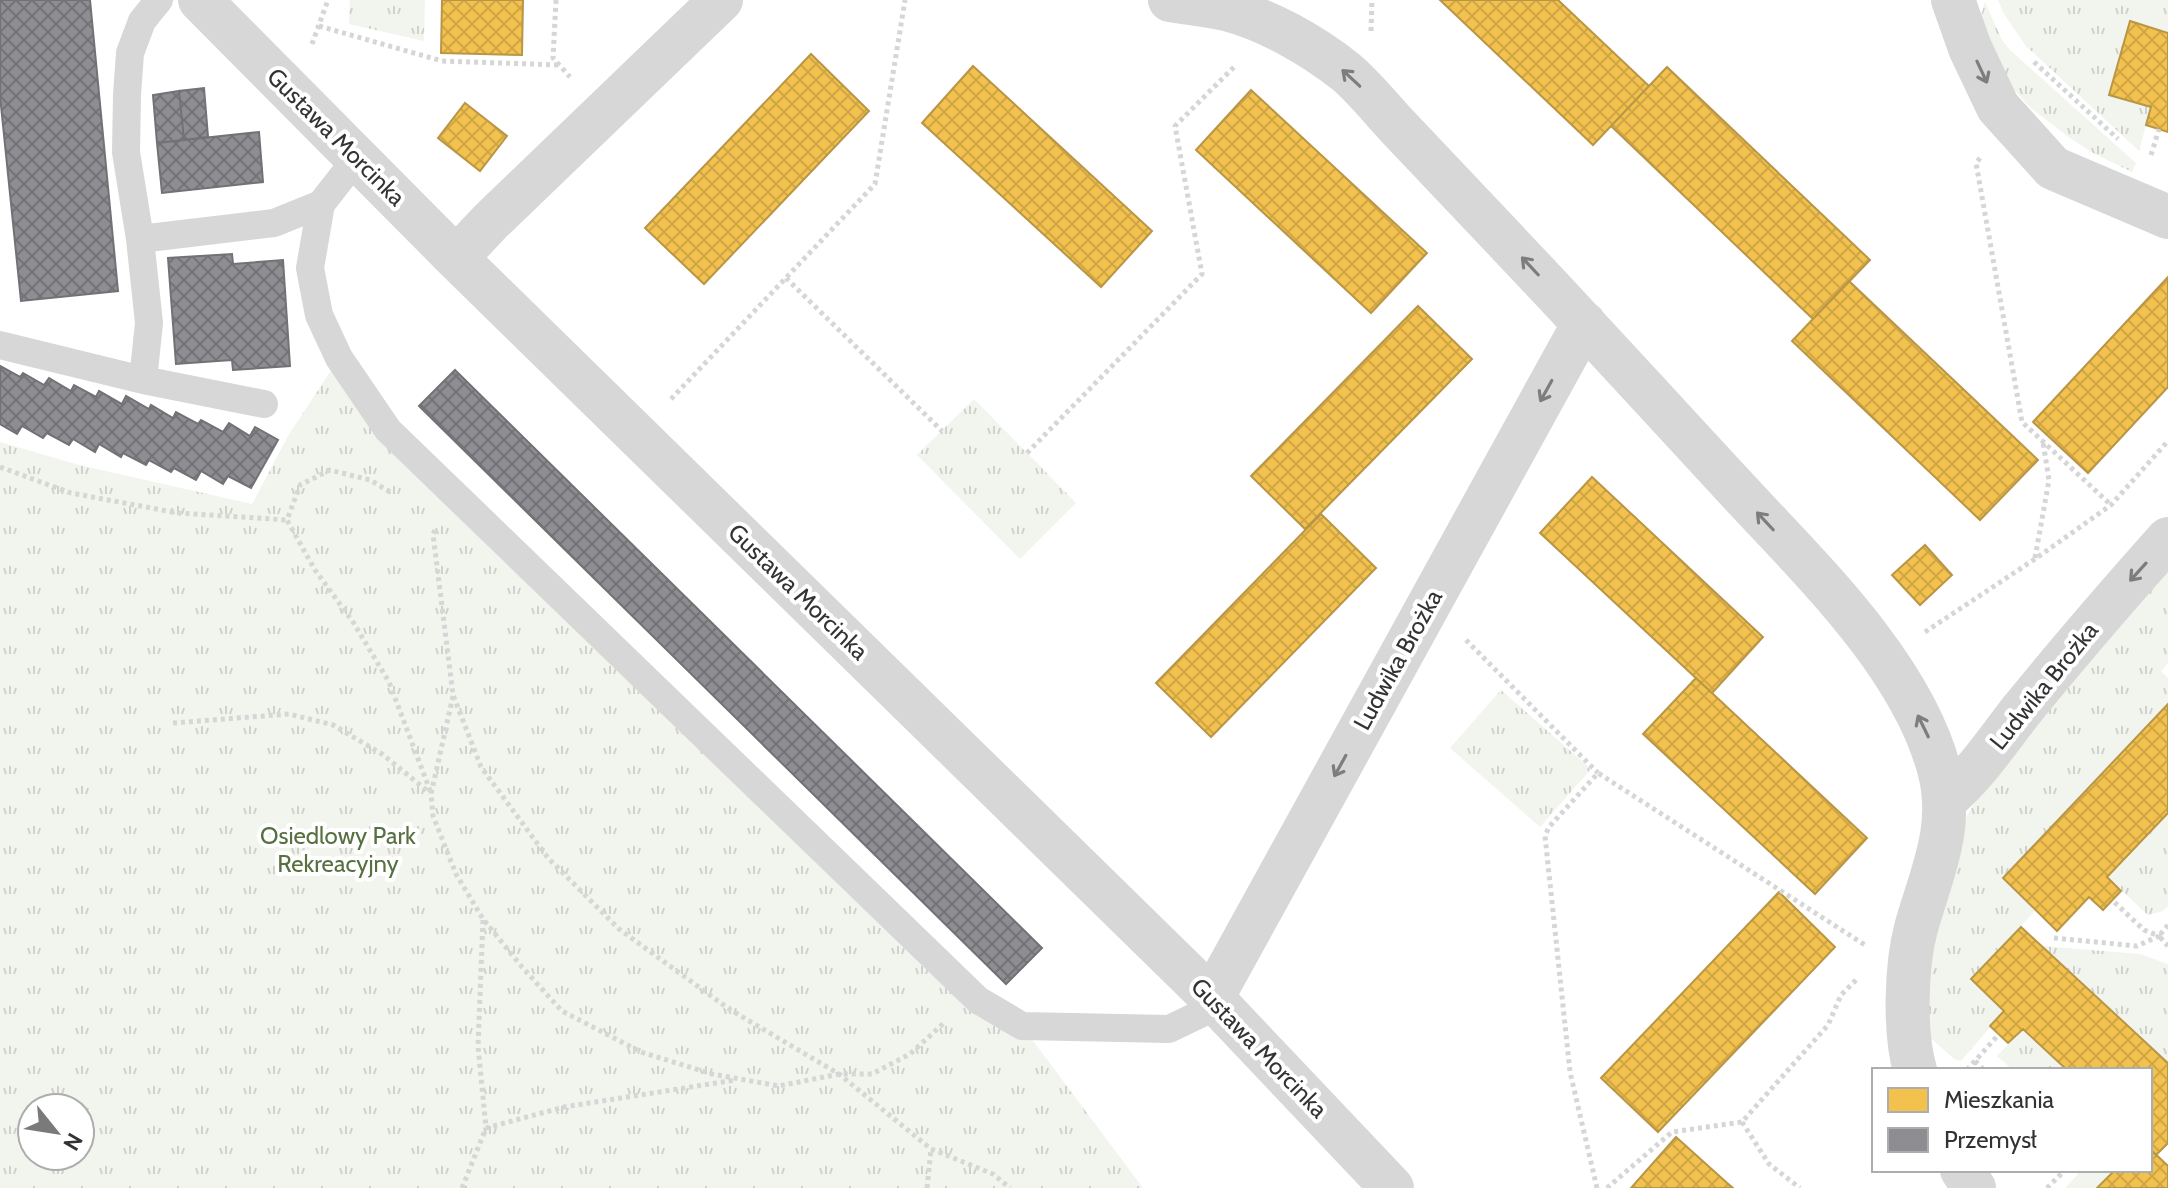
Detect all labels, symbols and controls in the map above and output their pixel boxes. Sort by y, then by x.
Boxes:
one-way arrow [1975,60,1990,84]
street label: Gustawa Morcinka [261,62,412,212]
one-way arrow [1341,70,1361,88]
one-way arrow [1521,257,1540,276]
one-way arrow [1538,379,1554,402]
one-way arrow [1757,511,1775,531]
street label: Gustawa Morcinka [722,518,875,666]
one-way arrow [2129,562,2148,582]
street label: Ludwika Brożka [1347,584,1448,735]
street label: Ludwika Brożka [1983,616,2104,755]
one-way arrow [1914,715,1929,738]
one-way arrow [1331,754,1347,777]
park label: Osiedlowy Park Rekreacyjny [260,821,416,878]
street label: Gustawa Morcinka [1185,972,1334,1124]
legend [1872,1068,2152,1172]
text: Mieszkania [1944,1085,2055,1114]
north arrow [16,1092,96,1172]
text: Przemysł [1944,1125,2037,1154]
text: N [57,1128,88,1155]

